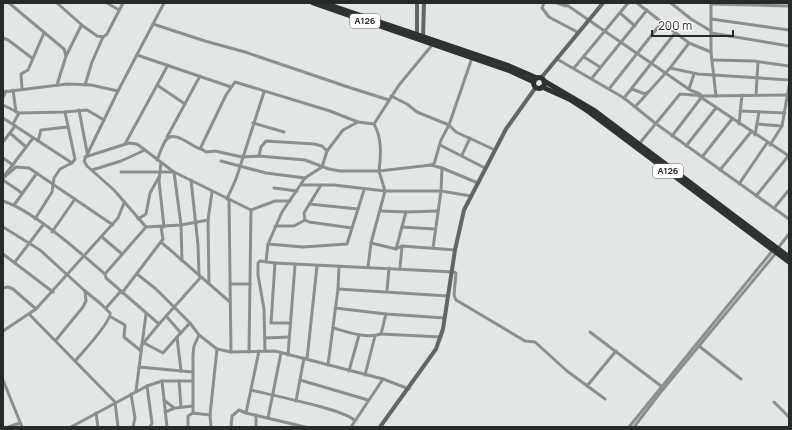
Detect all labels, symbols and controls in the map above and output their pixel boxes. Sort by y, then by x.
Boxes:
scale bar [652,12,733,38]
road number: A126 [350,14,380,28]
text: 200 m [658,17,692,34]
road number: A126 [653,164,683,178]

